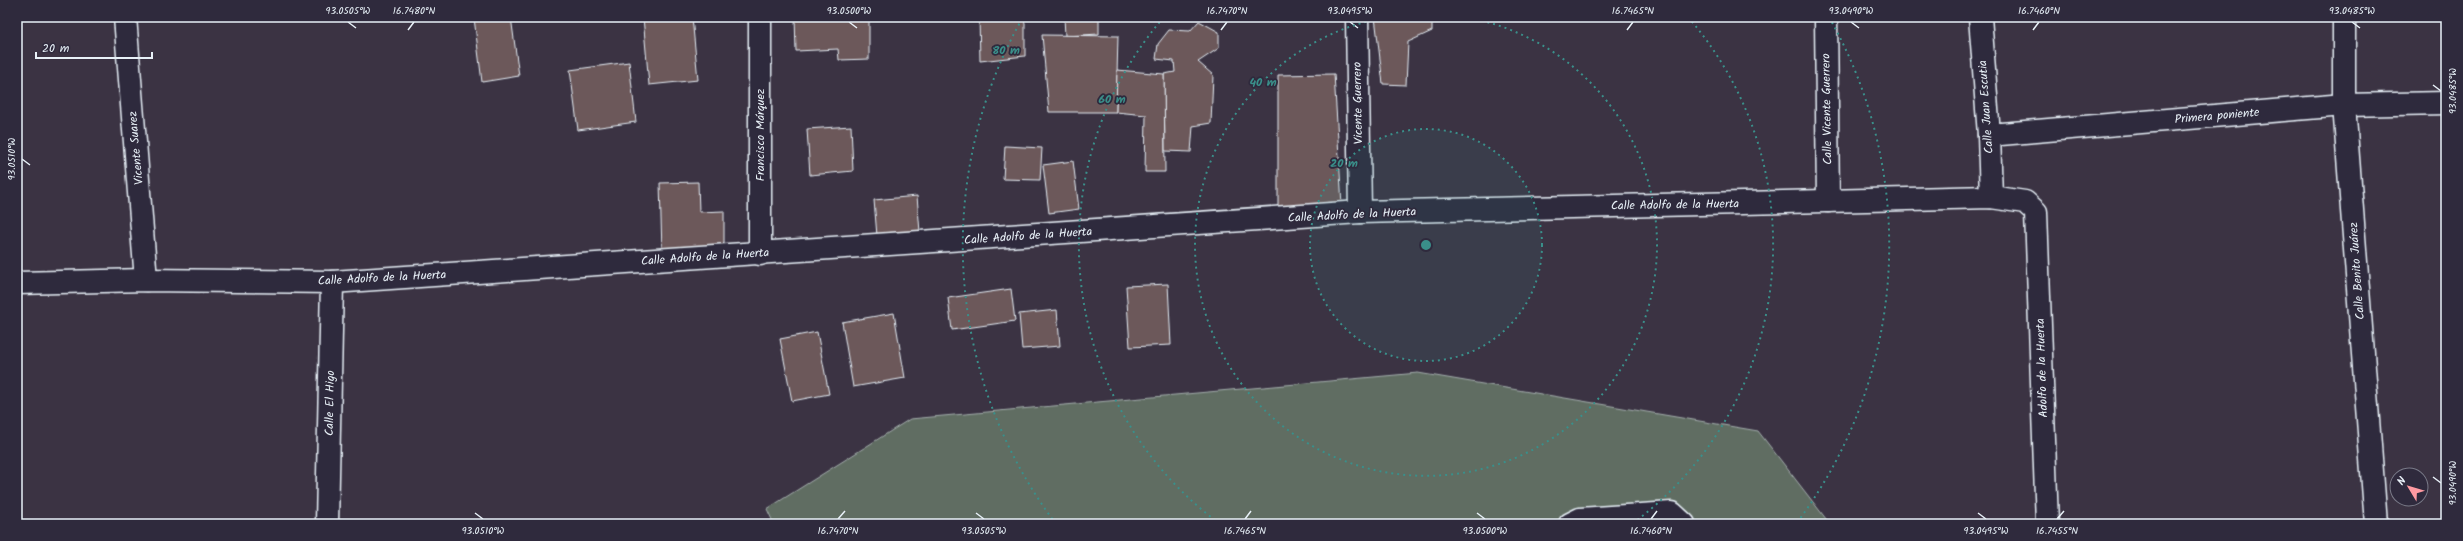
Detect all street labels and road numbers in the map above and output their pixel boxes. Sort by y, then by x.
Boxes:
street label: Calle Vicente Guerrero [1817,53,1837,165]
street label: Calle Juan Escutia [1973,59,1999,154]
street label: Vicente Guerrero [1348,62,1368,144]
street label: Francisco Márquez [751,89,770,181]
street label: Primera poniente [2174,103,2261,129]
street label: Vicente Suarez [123,110,149,186]
street label: Calle Adolfo de la Huerta [1611,194,1740,216]
street label: Calle Adolfo de la Huerta [1287,202,1417,228]
street label: Calle Adolfo de la Huerta [963,222,1093,250]
street label: Calle Benito Juárez [2344,222,2370,320]
street label: Calle Adolfo de la Huerta [640,243,770,271]
street label: Calle Adolfo de la Huerta [317,265,447,291]
street label: Adolfo de la Huerta [2031,318,2053,418]
street label: Calle El Higo [320,370,340,436]

